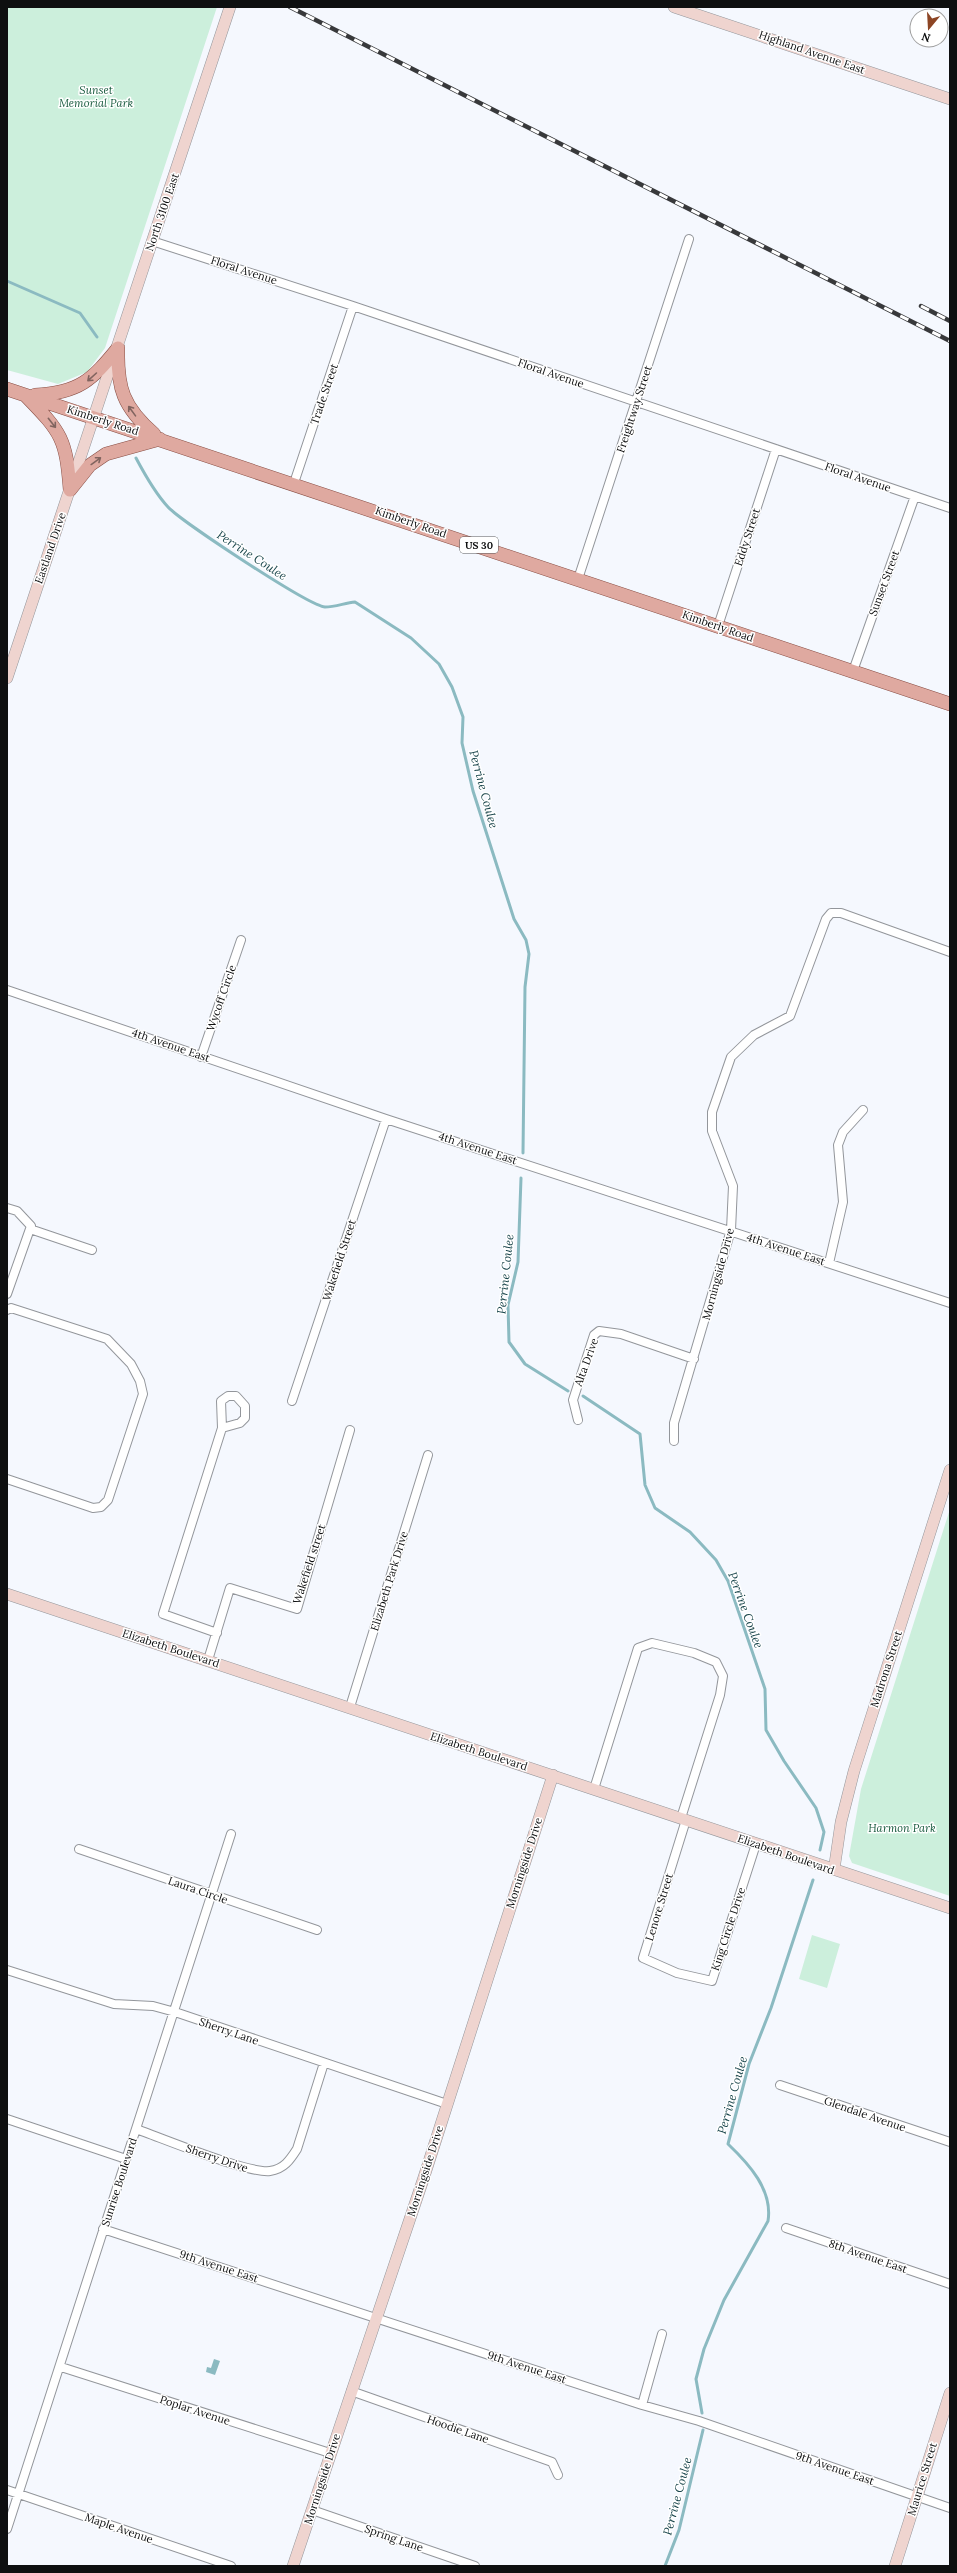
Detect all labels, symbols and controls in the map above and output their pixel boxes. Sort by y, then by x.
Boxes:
north arrow [909,8,949,48]
street label: Highland Avenue East [757,27,868,77]
text: N [919,29,932,45]
park label: Sunset Memorial Park [59,83,133,110]
street label: North 3100 East [142,170,182,253]
street label: Floral Avenue [209,253,279,287]
street label: Floral Avenue [516,355,586,391]
street label: Trade Street [307,361,341,426]
street label: Freightway Street [613,363,655,454]
one-way arrow [88,372,98,381]
street label: Kimberly Road [65,402,141,438]
one-way arrow [128,406,136,417]
one-way arrow [48,418,56,429]
one-way arrow [90,457,101,465]
street label: Floral Avenue [823,459,893,495]
street label: Kimberly Road [373,503,449,541]
street label: Eddy Street [731,506,763,568]
street label: Eastland Drive [31,511,69,585]
water label: Perrine Coulee [214,527,290,583]
road number: US 30 [460,537,498,553]
street label: Sunset Street [866,548,903,618]
street label: Kimberly Road [680,607,756,645]
water label: Perrine Coulee [466,748,502,830]
street label: Wycoff Circle [203,963,239,1033]
street label: 4th Avenue East [130,1025,213,1065]
street label: 4th Avenue East [437,1129,520,1168]
street label: Wakefield Street [319,1217,359,1302]
street label: Morningside Drive [699,1226,737,1322]
street label: 4th Avenue East [745,1230,828,1269]
water label: Perrine Coulee [493,1233,517,1315]
street label: Alta Drive [570,1336,601,1389]
street label: Wakefield street [289,1522,329,1606]
street label: Elizabeth Park Drive [367,1529,411,1633]
water label: Perrine Coulee [725,1570,767,1651]
street label: Elizabeth Boulevard [121,1626,222,1670]
street label: Madrona Street [867,1628,905,1709]
street label: Elizabeth Boulevard [429,1729,530,1773]
street label: Morningside Drive [503,1816,545,1910]
park label: Harmon Park [868,1821,936,1835]
street label: Elizabeth Boulevard [736,1831,837,1877]
street label: Lenore Street [642,1871,676,1943]
street label: Laura Circle [166,1873,230,1907]
street label: King Circle Drive [708,1885,748,1973]
street label: Sherry Lane [197,2014,261,2048]
water label: Perrine Coulee [714,2054,750,2136]
street label: Glendale Avenue [822,2093,908,2135]
street label: Morningside Drive [404,2124,446,2218]
street label: Sunrise Boulevard [98,2136,140,2228]
street label: Sherry Drive [184,2141,250,2175]
street label: 8th Avenue East [827,2236,910,2276]
street label: 9th Avenue East [178,2247,261,2286]
street label: 9th Avenue East [486,2348,569,2387]
street label: Poplar Avenue [158,2392,232,2428]
street label: Hoodie Lane [425,2412,491,2446]
street label: Morningside Drive [301,2432,343,2526]
street label: Maurice Street [904,2440,940,2517]
street label: 9th Avenue East [794,2448,877,2488]
water label: Perrine Coulee [659,2455,695,2537]
street label: Maple Avenue [83,2510,155,2546]
street label: Spring Lane [363,2521,425,2555]

